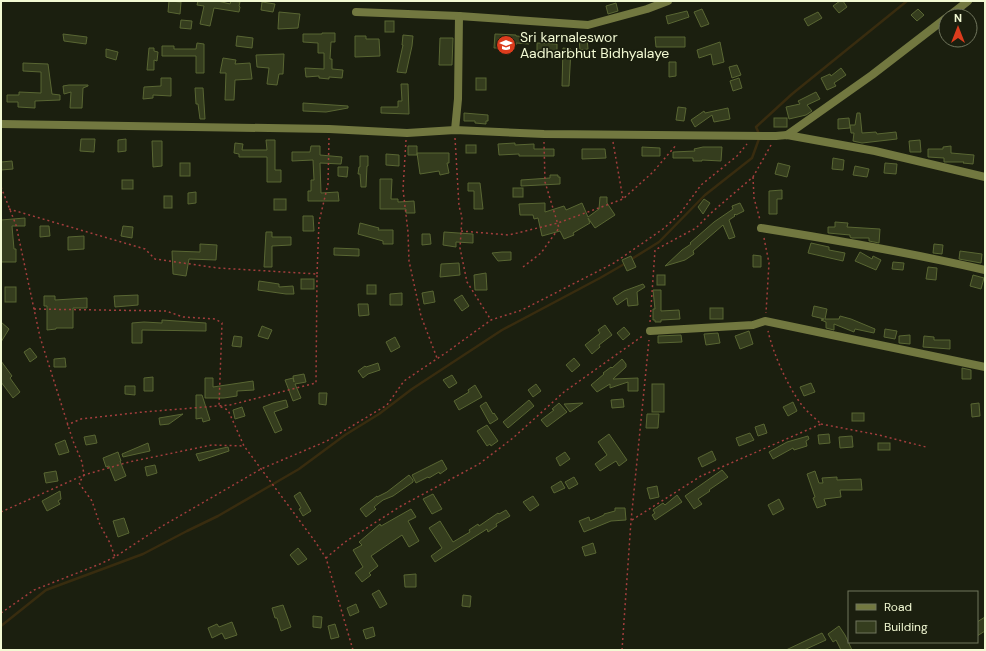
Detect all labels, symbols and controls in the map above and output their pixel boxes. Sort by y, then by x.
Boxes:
north arrow [938,8,978,48]
text: N [954,11,962,25]
place label: Sri karnaleswor Aadharbhut Bidhyalaye [520,28,669,62]
school or university icon: Sri karnaleswor Aadharbhut Bidhyalaye [495,34,517,56]
legend [848,591,978,643]
text: Road [884,599,912,615]
text: Building [884,619,928,635]

